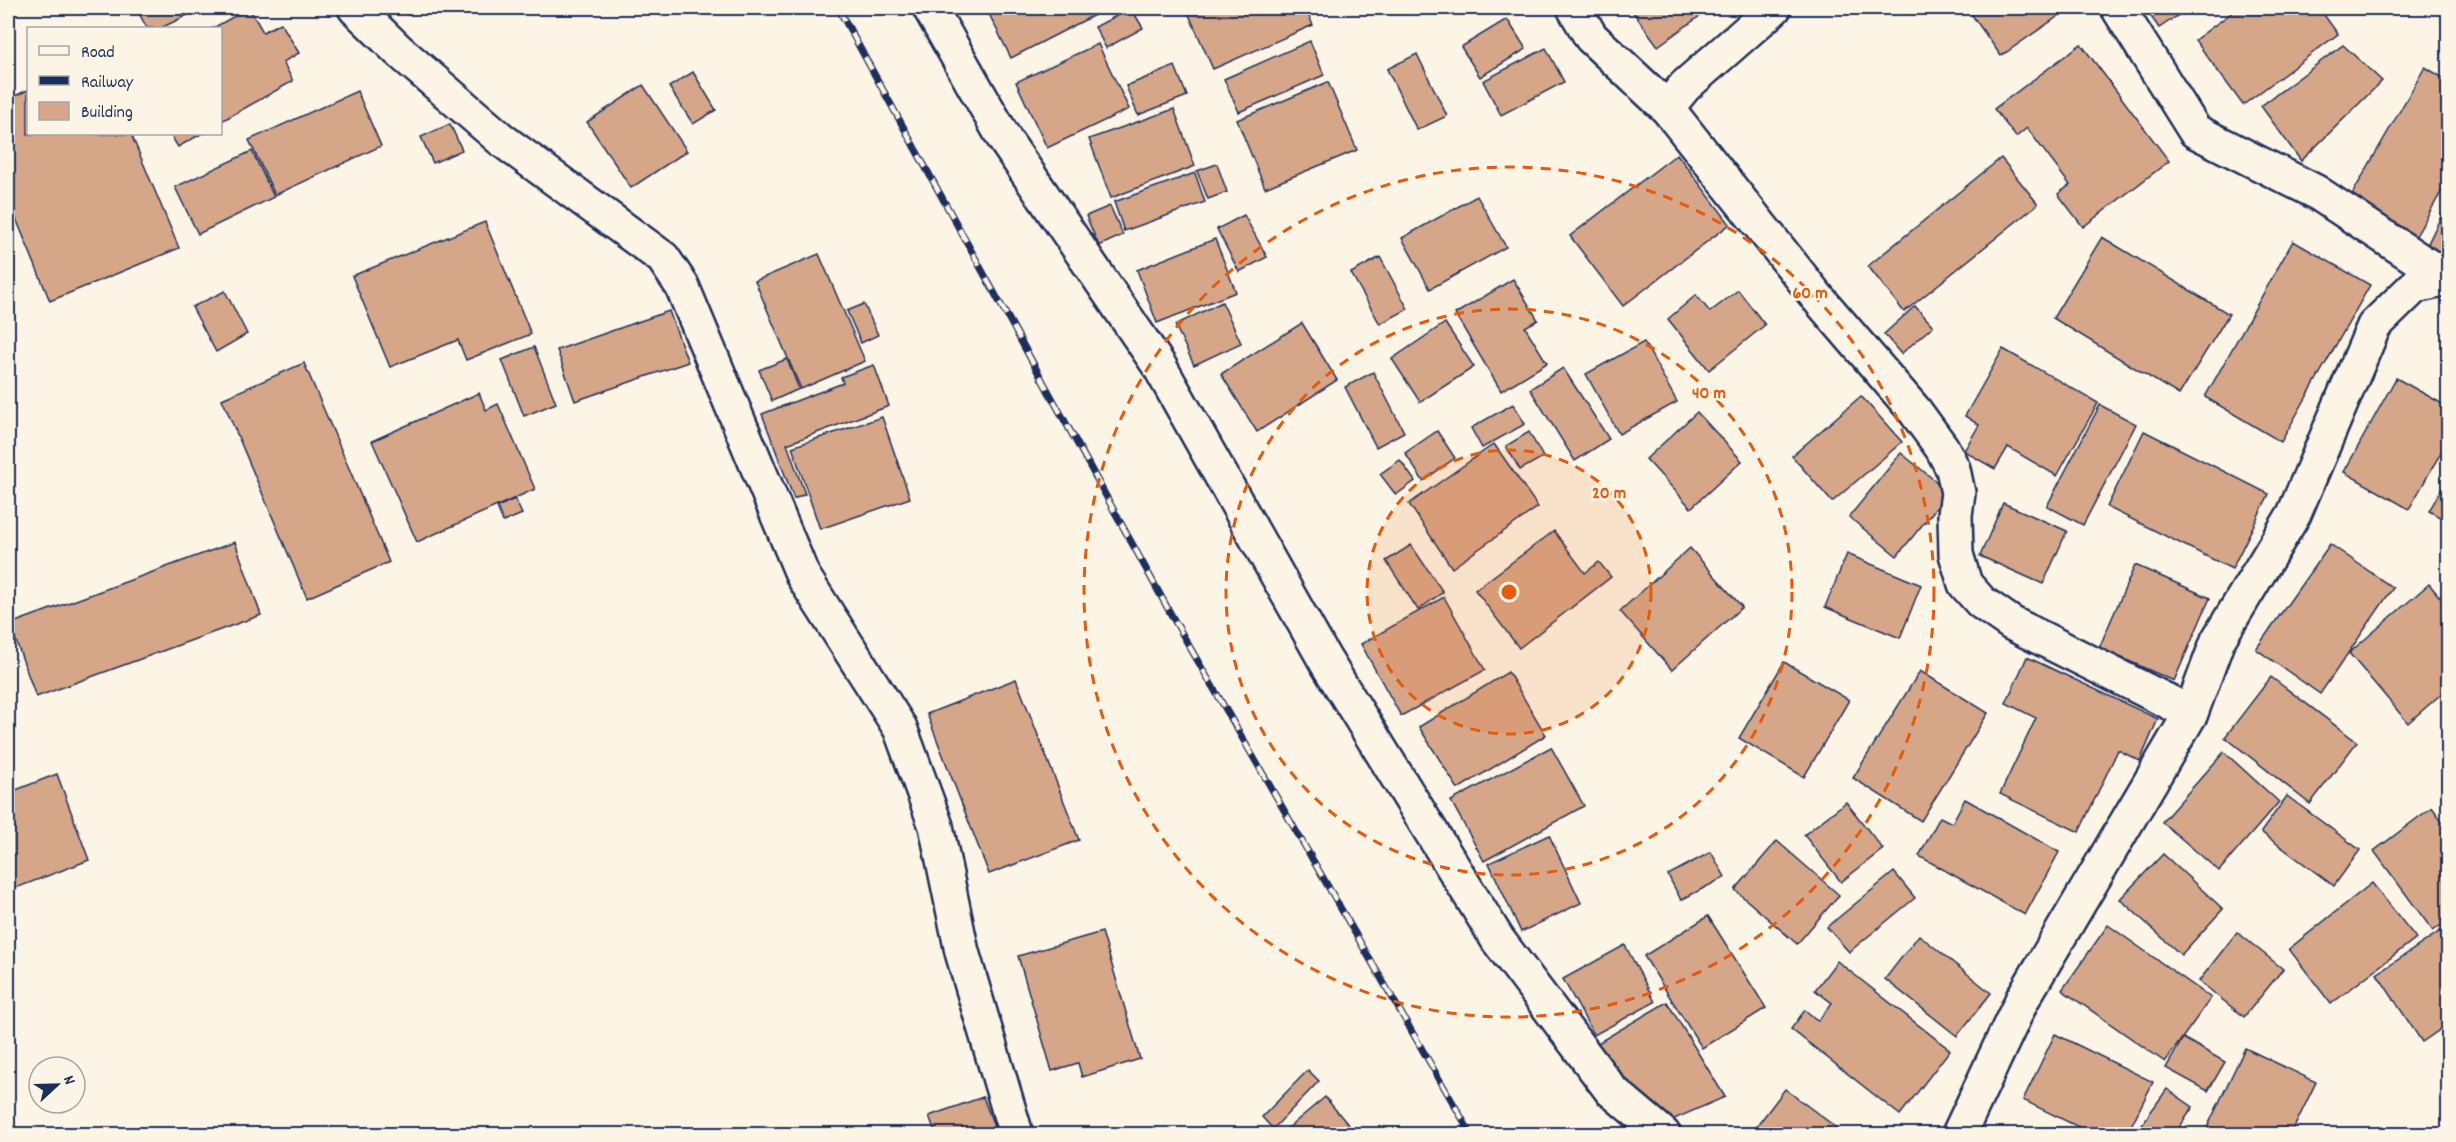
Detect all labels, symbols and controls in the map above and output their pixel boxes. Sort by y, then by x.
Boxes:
legend [27,27,222,135]
text: Road [81,41,115,66]
text: Railway [81,71,134,96]
text: Building [81,101,133,126]
text: 60 m [1792,282,1828,307]
text: 40 m [1692,382,1726,407]
text: 20 m [1592,482,1626,507]
centre of rings [1499,582,1519,602]
north arrow [27,1055,87,1115]
text: N [56,1072,81,1088]

